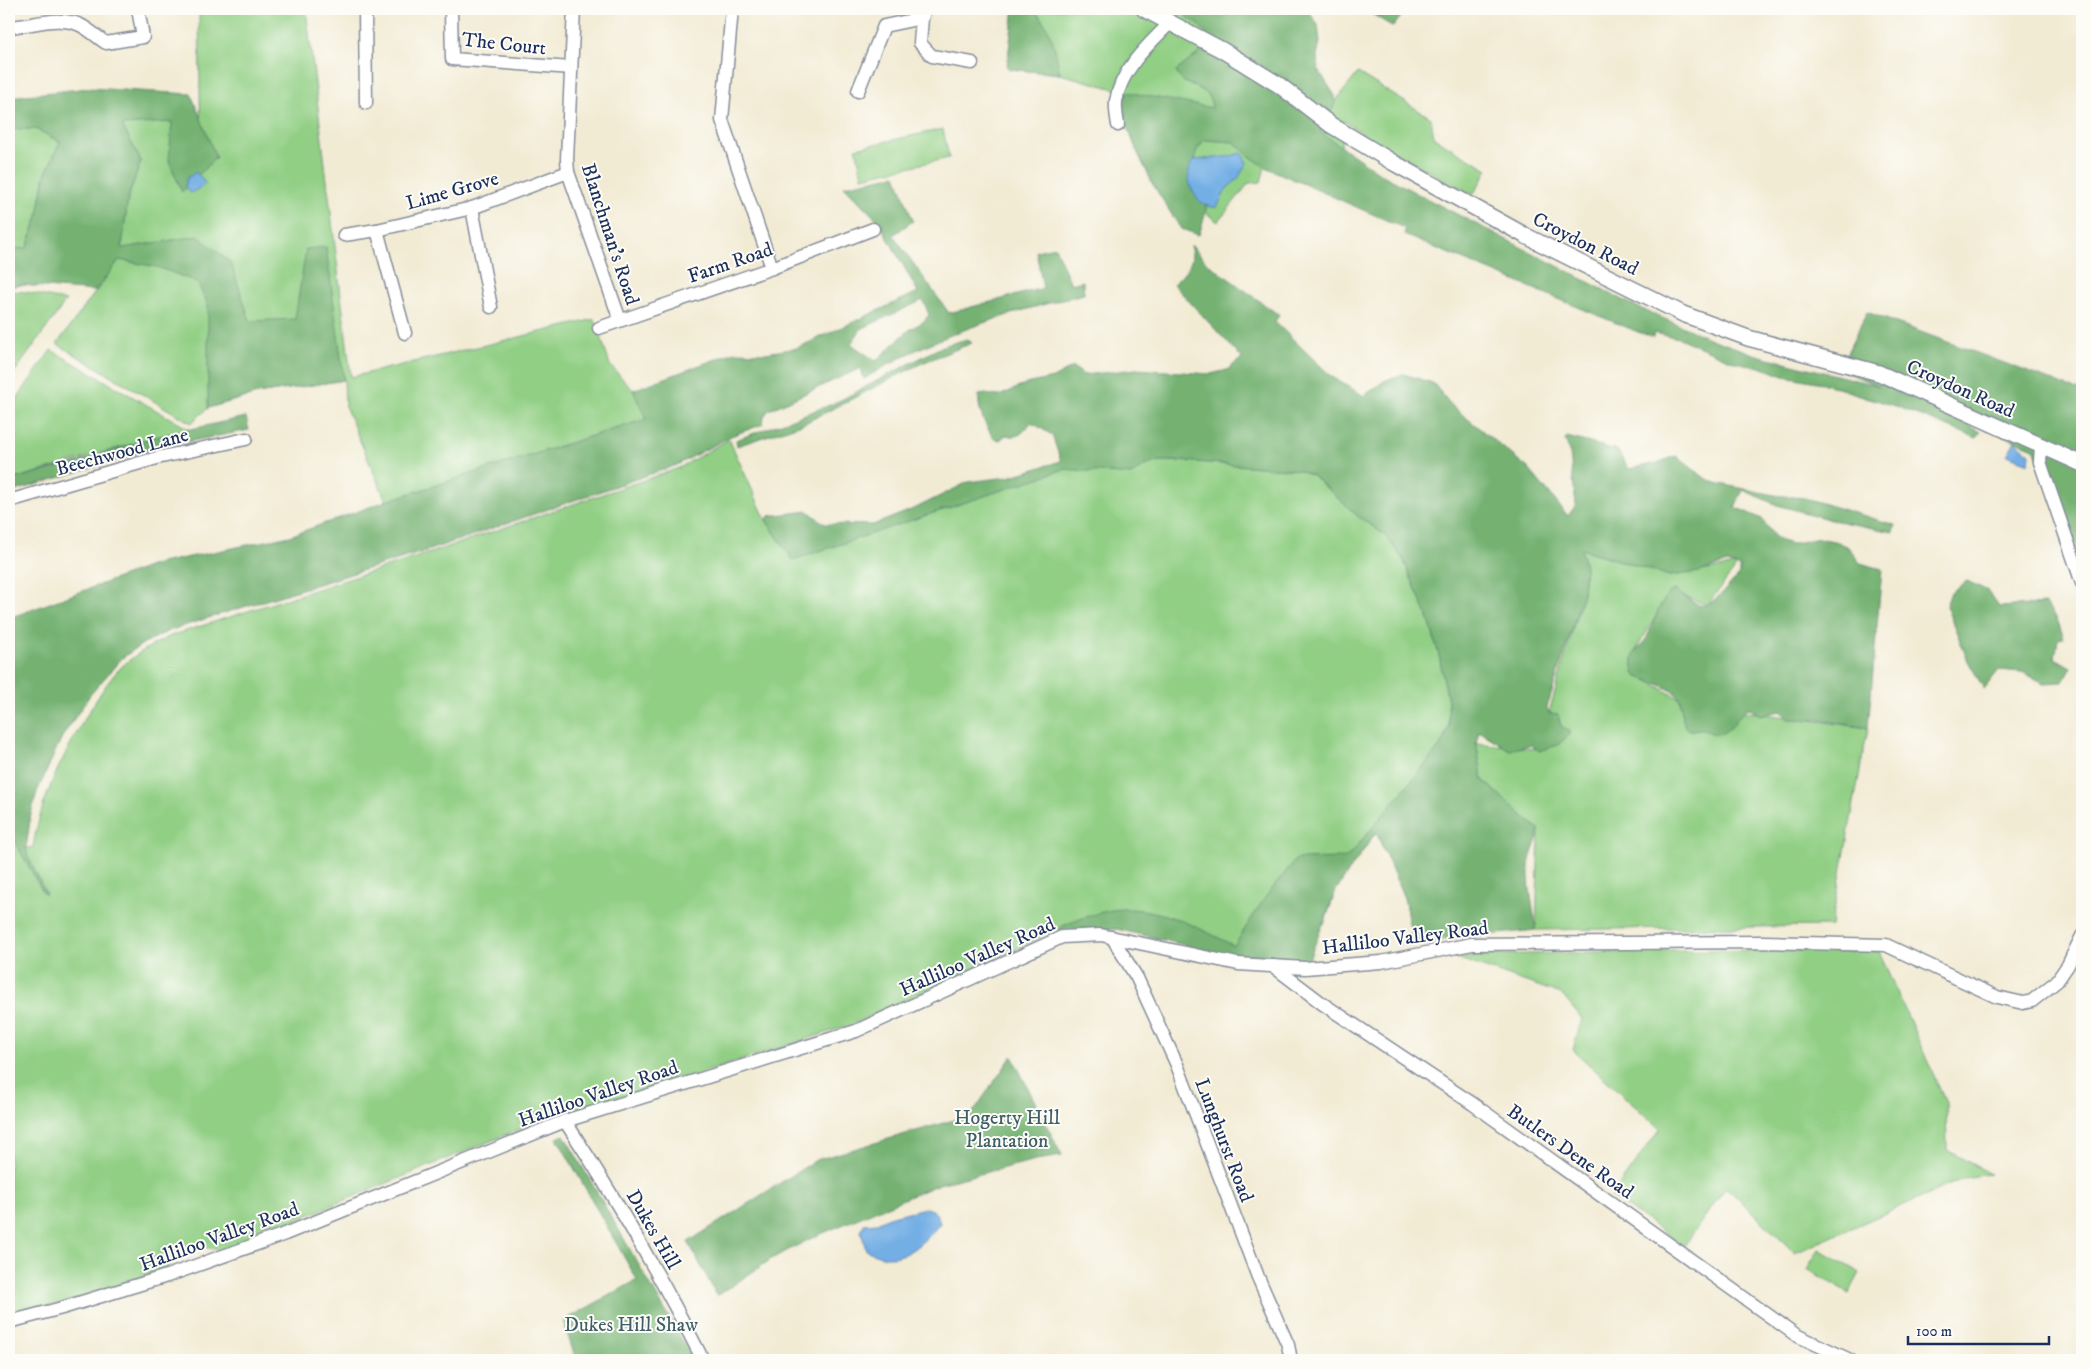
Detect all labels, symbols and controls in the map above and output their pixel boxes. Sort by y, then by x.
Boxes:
street label: The Court [460,28,547,61]
street label: Blanchman's Road [575,160,644,309]
street label: Lime Grove [403,166,502,217]
street label: Croydon Road [1528,207,1643,282]
street label: Farm Road [685,237,776,290]
street label: Croydon Road [1902,354,2018,424]
street label: Beechwood Lane [53,423,191,482]
street label: Halliloo Valley Road [896,912,1059,1003]
street label: Halliloo Valley Road [1321,916,1490,961]
street label: Halliloo Valley Road [515,1055,682,1134]
street label: Lunghurst Road [1189,1075,1259,1206]
street label: Butlers Dene Road [1502,1099,1638,1205]
park label: Hogerty Hill Plantation [954,1106,1060,1154]
street label: Dukes Hill [620,1186,685,1274]
street label: Halliloo Valley Road [137,1197,302,1278]
park label: Dukes Hill Shaw [564,1313,698,1338]
scale bar [1908,1314,2050,1346]
text: 100 m [1916,1322,1952,1341]

